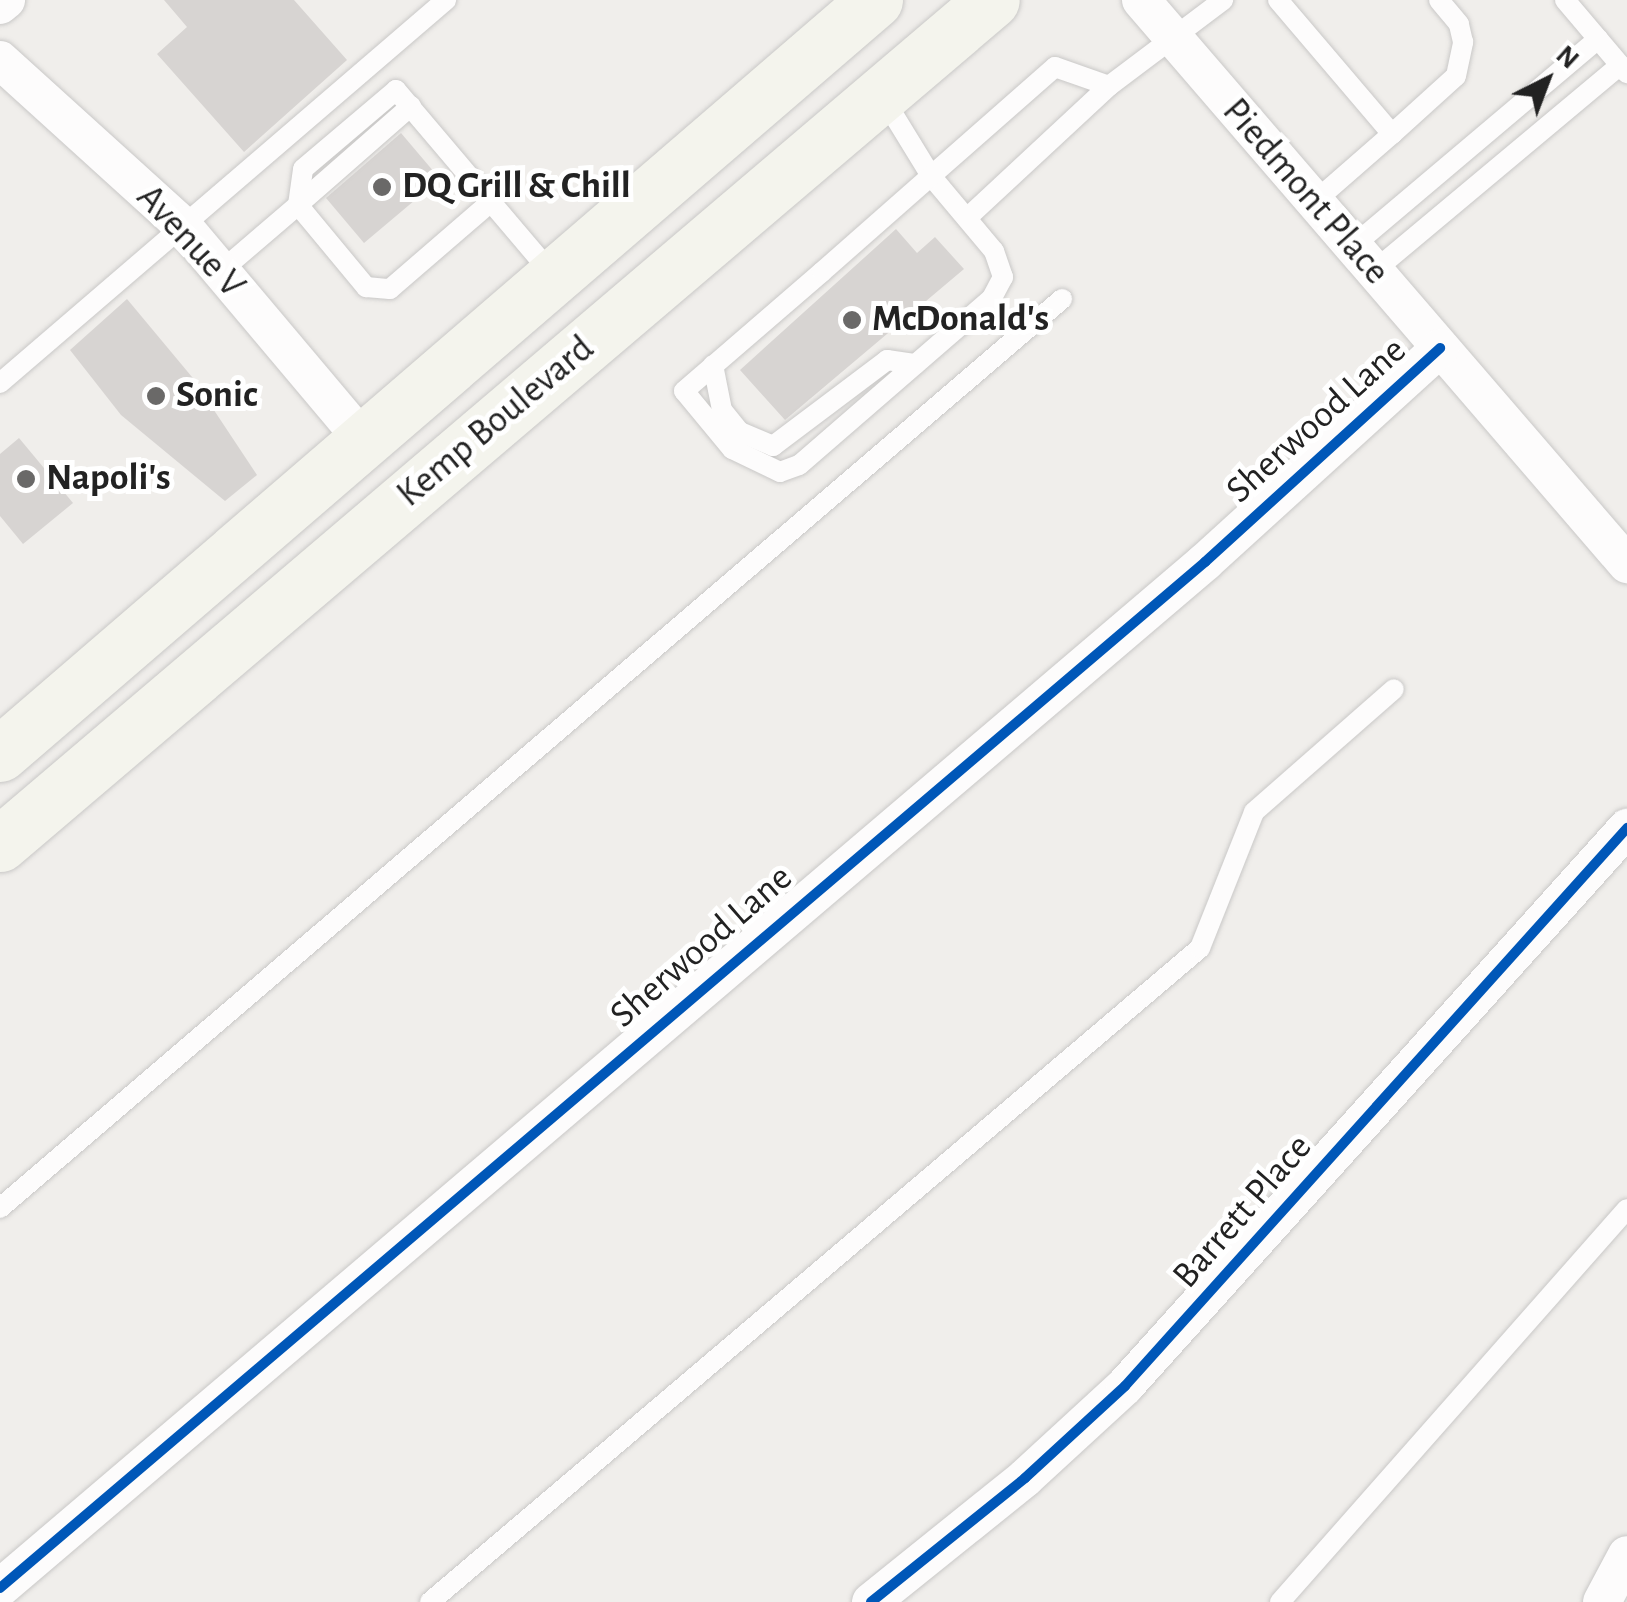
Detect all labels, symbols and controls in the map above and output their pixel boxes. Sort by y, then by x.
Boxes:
north arrow [1497,30,1597,130]
text: N [1550,41,1584,75]
street label: Piedmont Place [1212,90,1398,294]
place label: DQ Grill & Chill [402,164,631,210]
street label: Avenue V [126,176,254,308]
marker: DQ Grill & Chill [371,176,393,198]
place label: McDonald's [872,297,1049,343]
marker: McDonald's [841,309,863,331]
street label: Kemp Boulevard [388,326,604,518]
street label: Sherwood Lane [1218,328,1416,514]
place label: Sonic [176,373,258,419]
marker: Sonic [145,385,167,407]
place label: Napoli's [46,456,170,502]
marker: Napoli's [15,468,37,490]
street label: Sherwood Lane [602,856,802,1038]
street label: Barrett Place [1164,1126,1322,1298]

